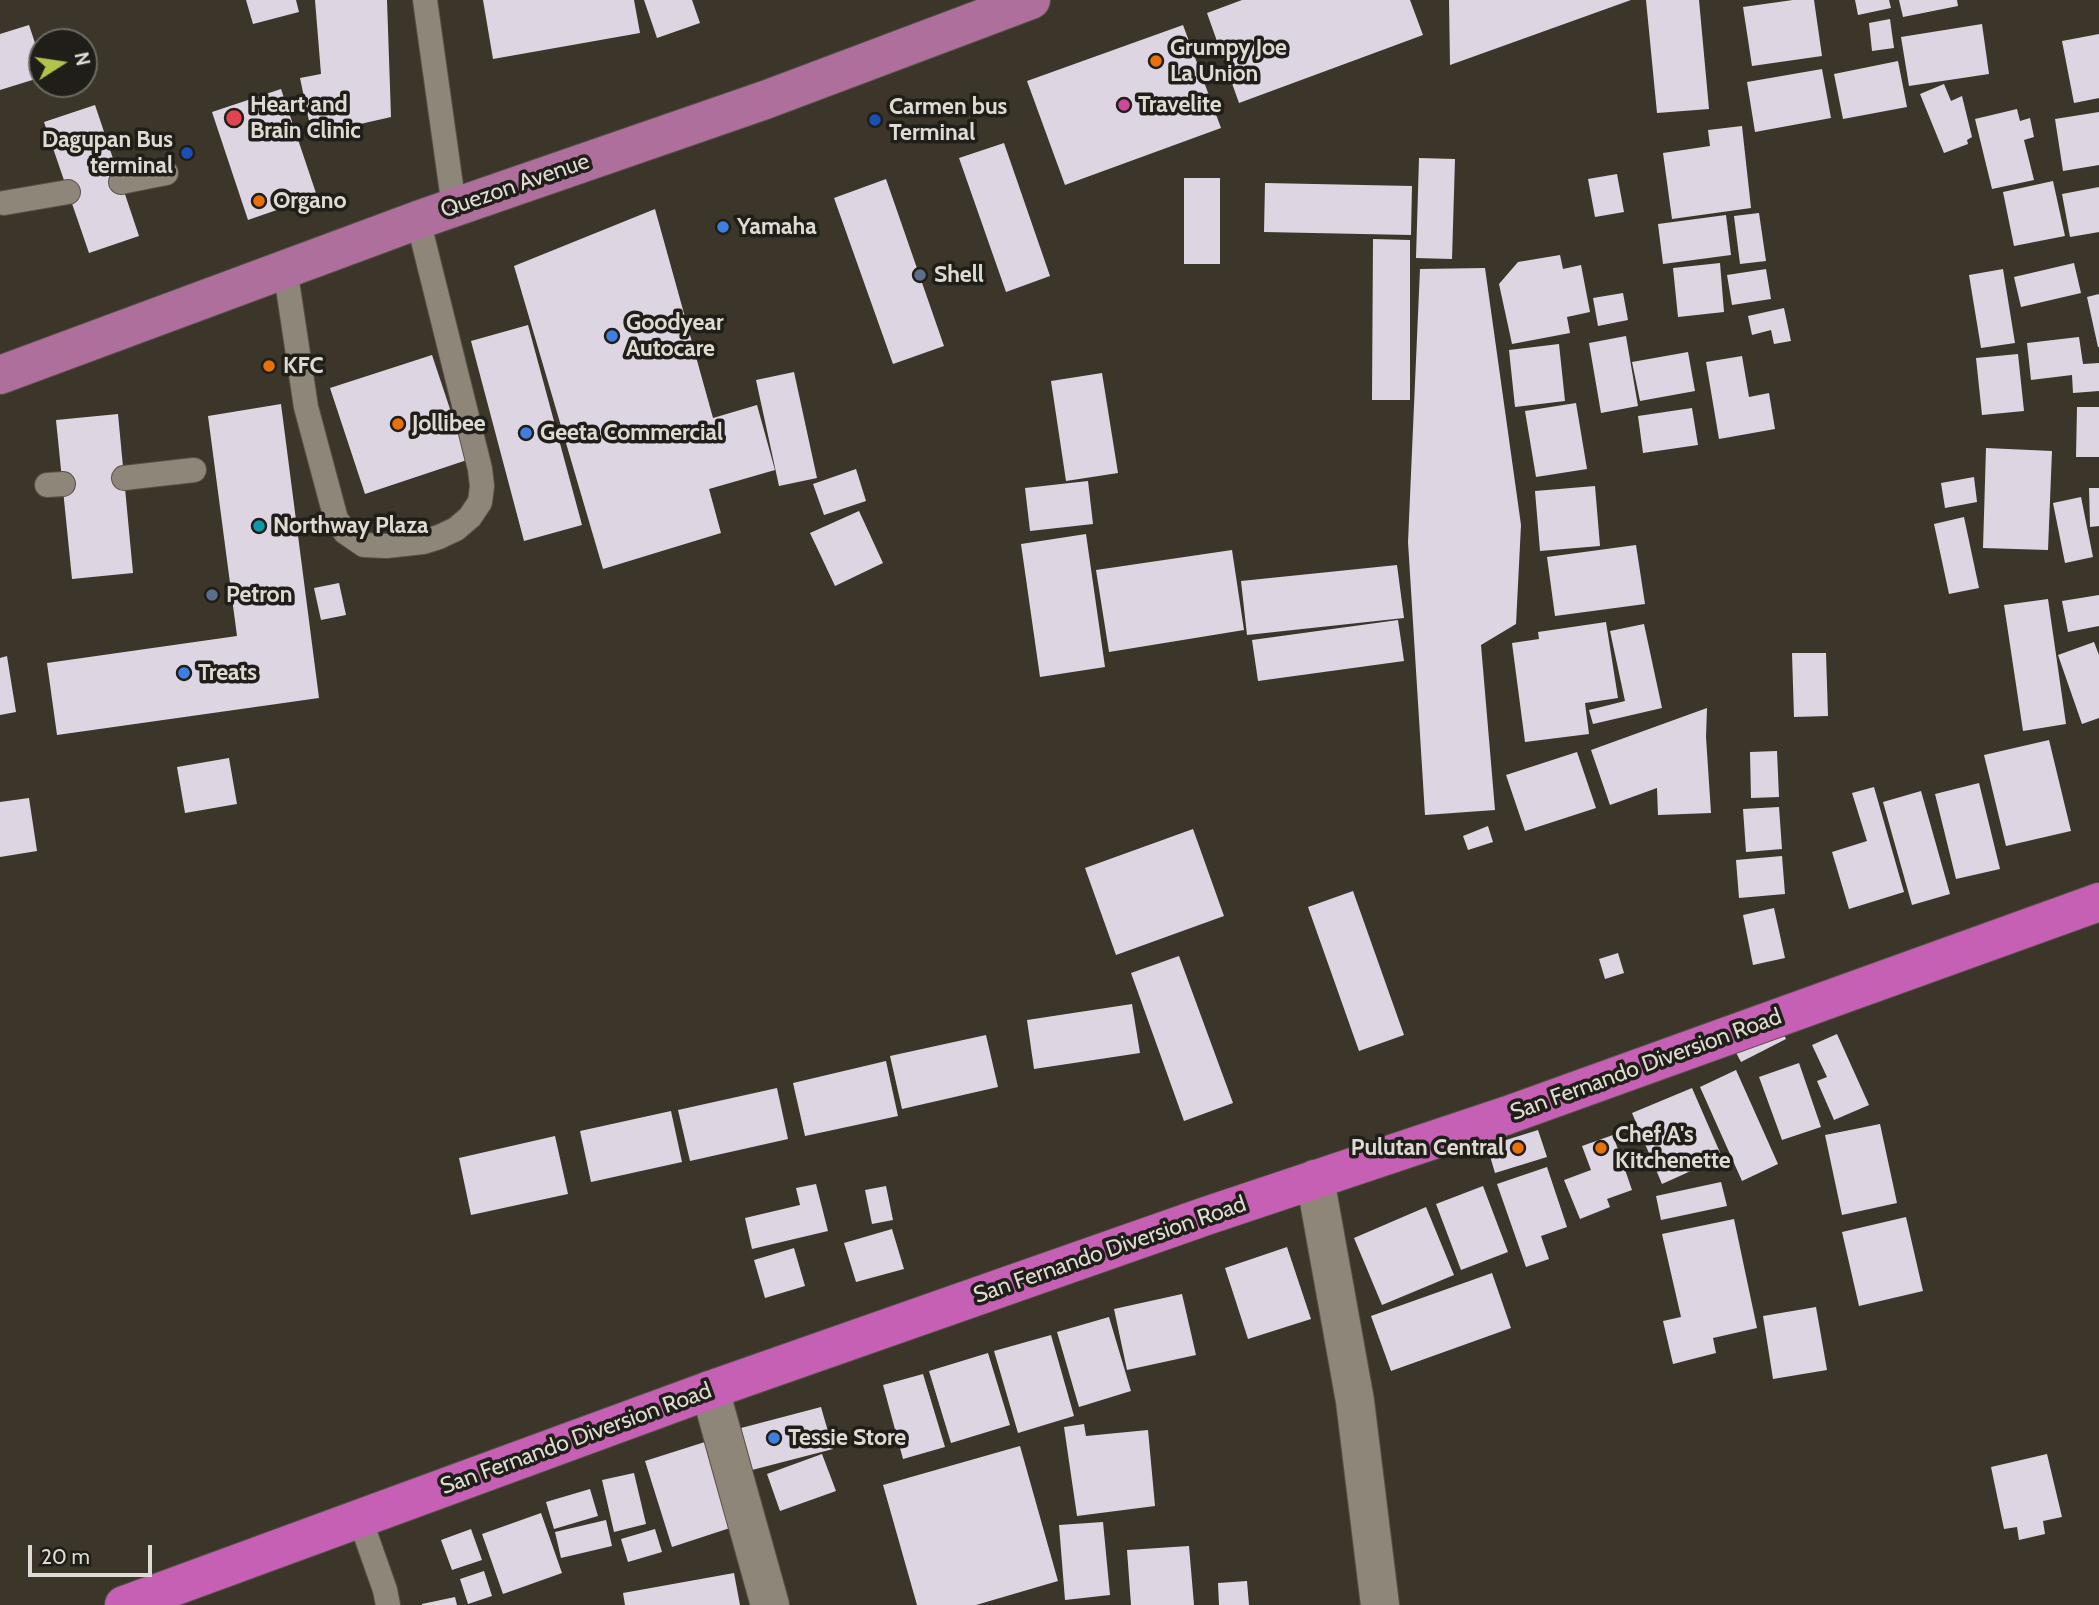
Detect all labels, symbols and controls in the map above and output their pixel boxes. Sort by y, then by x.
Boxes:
north arrow [28,28,98,98]
place label: Grumpy Joe La Union [1170,34,1287,88]
text: N [69,50,95,68]
marker: Grumpy Joe La Union [1148,53,1164,69]
place label: Heart and Brain Clinic [250,91,361,145]
place label: Travelite [1138,91,1222,119]
place label: Carmen bus Terminal [889,93,1007,147]
marker: Travelite [1116,97,1132,113]
marker: Heart and Brain Clinic [224,108,244,128]
marker: Carmen bus Terminal [867,112,883,128]
place label: Dagupan Bus terminal [42,126,173,180]
marker: Dagupan Bus terminal [179,145,195,161]
street label: Quezon Avenue [437,148,593,224]
place label: Organo [273,187,347,215]
marker: Organo [251,193,267,209]
place label: Yamaha [737,213,817,241]
marker: Yamaha [715,219,731,235]
place label: Shell [934,261,984,289]
marker: Shell [912,267,928,283]
place label: Goodyear Autocare [626,309,723,363]
marker: Goodyear Autocare [604,328,620,344]
place label: KFC [283,352,323,380]
marker: KFC [261,358,277,374]
place label: Jollibee [412,410,486,438]
marker: Jollibee [390,416,406,432]
place label: Geeta Commercial [540,419,723,447]
marker: Geeta Commercial [518,425,534,441]
place label: Northway Plaza [273,512,429,540]
marker: Northway Plaza [251,518,267,534]
place label: Petron [226,581,292,609]
marker: Petron [204,587,220,603]
place label: Treats [198,659,257,687]
marker: Treats [176,665,192,681]
street label: San Fernando Diversion Road [1507,1003,1785,1127]
place label: Chef A's Kitchenette [1615,1121,1731,1175]
place label: Pulutan Central [1351,1134,1504,1162]
marker: Pulutan Central [1510,1140,1526,1156]
marker: Chef A's Kitchenette [1593,1140,1609,1156]
street label: San Fernando Diversion Road [970,1190,1250,1310]
street label: San Fernando Diversion Road [437,1377,715,1501]
place label: Tessie Store [788,1424,906,1452]
marker: Tessie Store [766,1430,782,1446]
scale bar [32,1532,156,1576]
text: 20 m [41,1544,90,1569]

